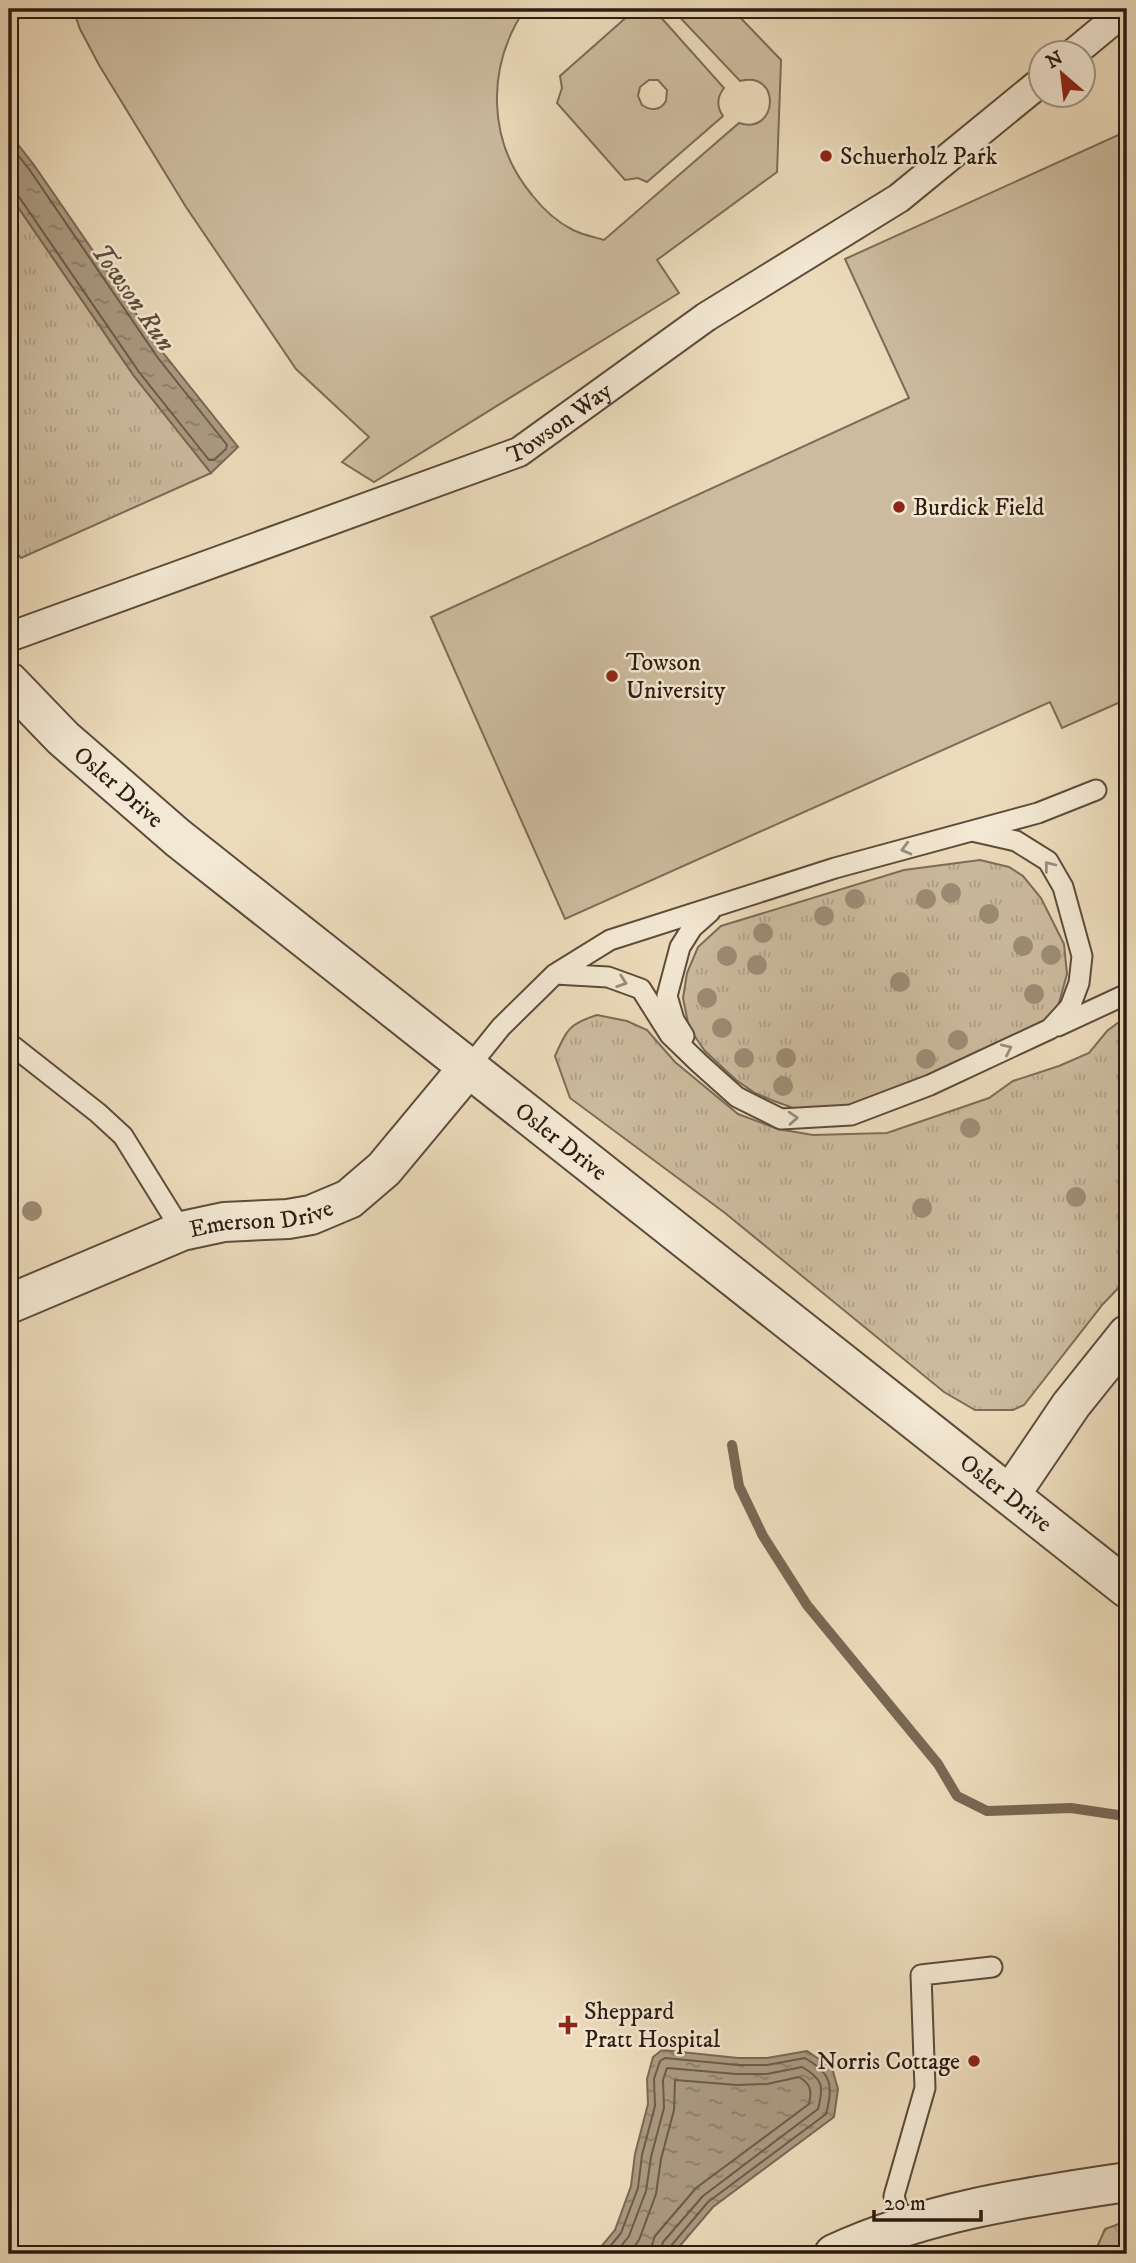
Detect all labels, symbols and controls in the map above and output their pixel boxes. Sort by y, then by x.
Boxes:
north arrow [1028,38,1098,108]
text: N [1042,46,1067,74]
place label: Schuerholz Park [840,142,998,172]
marker: Schuerholz Park [818,148,834,164]
water label: Towson Run [84,237,182,358]
street label: Towson Way [503,376,618,471]
place label: Burdick Field [913,493,1044,523]
marker: Burdick Field [891,499,907,515]
place label: Towson University [626,648,726,706]
marker: Towson University [604,668,620,684]
street label: Osler Drive [67,740,170,835]
one-way arrow [900,841,912,855]
one-way arrow [1044,861,1057,874]
one-way arrow [616,974,628,988]
one-way arrow [1000,1043,1012,1057]
street label: Osler Drive [509,1096,613,1188]
one-way arrow [788,1111,799,1126]
street label: Emerson Drive [187,1193,338,1245]
street label: Osler Drive [953,1448,1058,1539]
place label: Sheppard Pratt Hospital [584,1997,721,2055]
marker: Sheppard Pratt Hospital [558,2015,578,2035]
place label: Norris Cottage [817,2047,960,2077]
marker: Norris Cottage [966,2053,982,2069]
scale bar [874,2179,980,2223]
text: 20 m [884,2191,926,2217]

